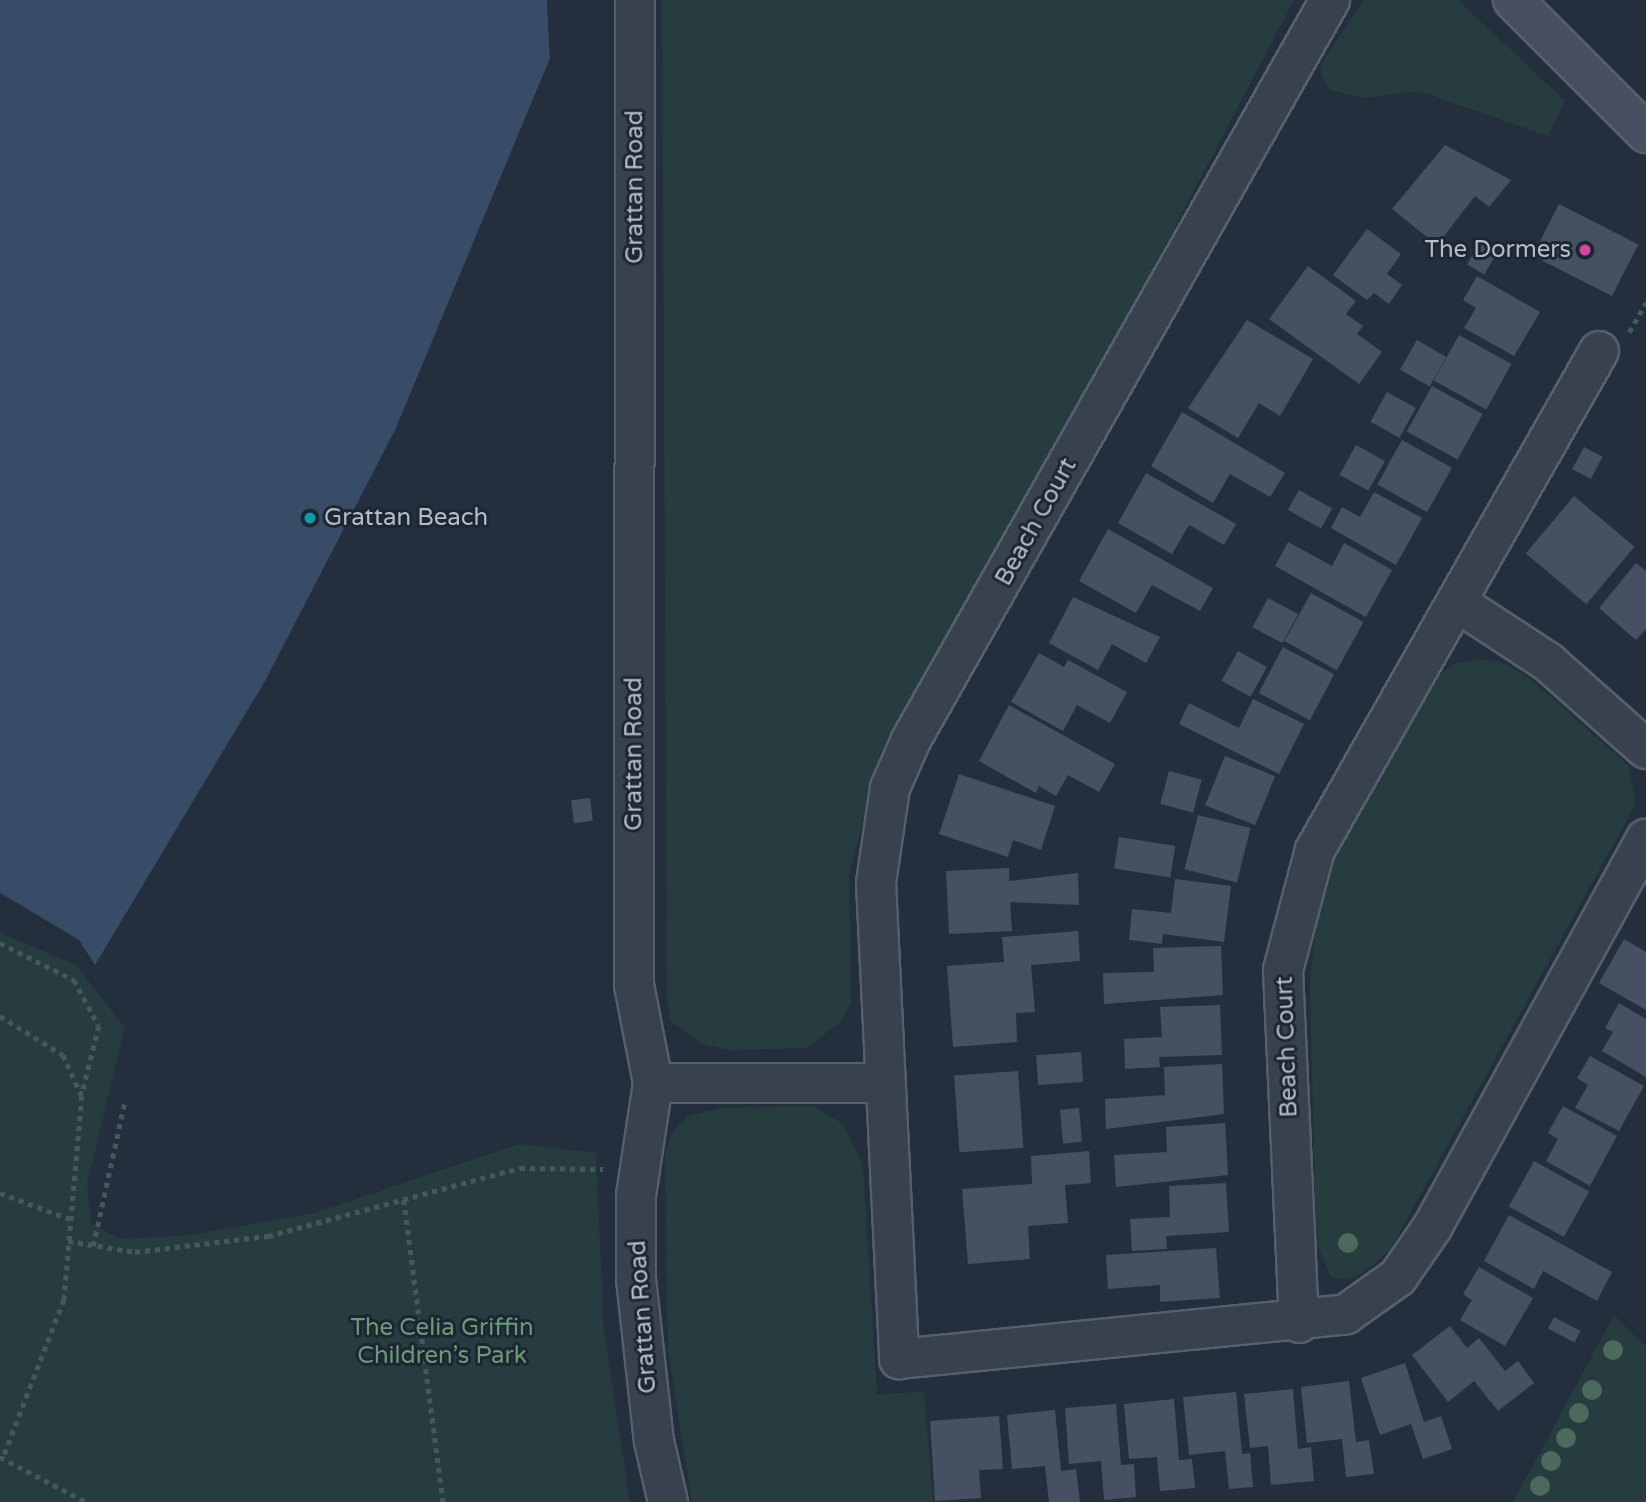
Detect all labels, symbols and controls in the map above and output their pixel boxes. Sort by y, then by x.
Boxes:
street label: Grattan Road [621,110,649,264]
place label: The Dormers [1424,236,1571,264]
marker: The Dormers [1577,242,1593,258]
street label: Beach Court [989,453,1083,591]
place label: Grattan Beach [324,504,488,532]
marker: Grattan Beach [302,510,318,526]
street label: Grattan Road [620,677,648,831]
street label: Beach Court [1270,976,1304,1118]
street label: Grattan Road [623,1239,663,1395]
park label: The Celia Griffin Children’s Park [350,1314,534,1370]

